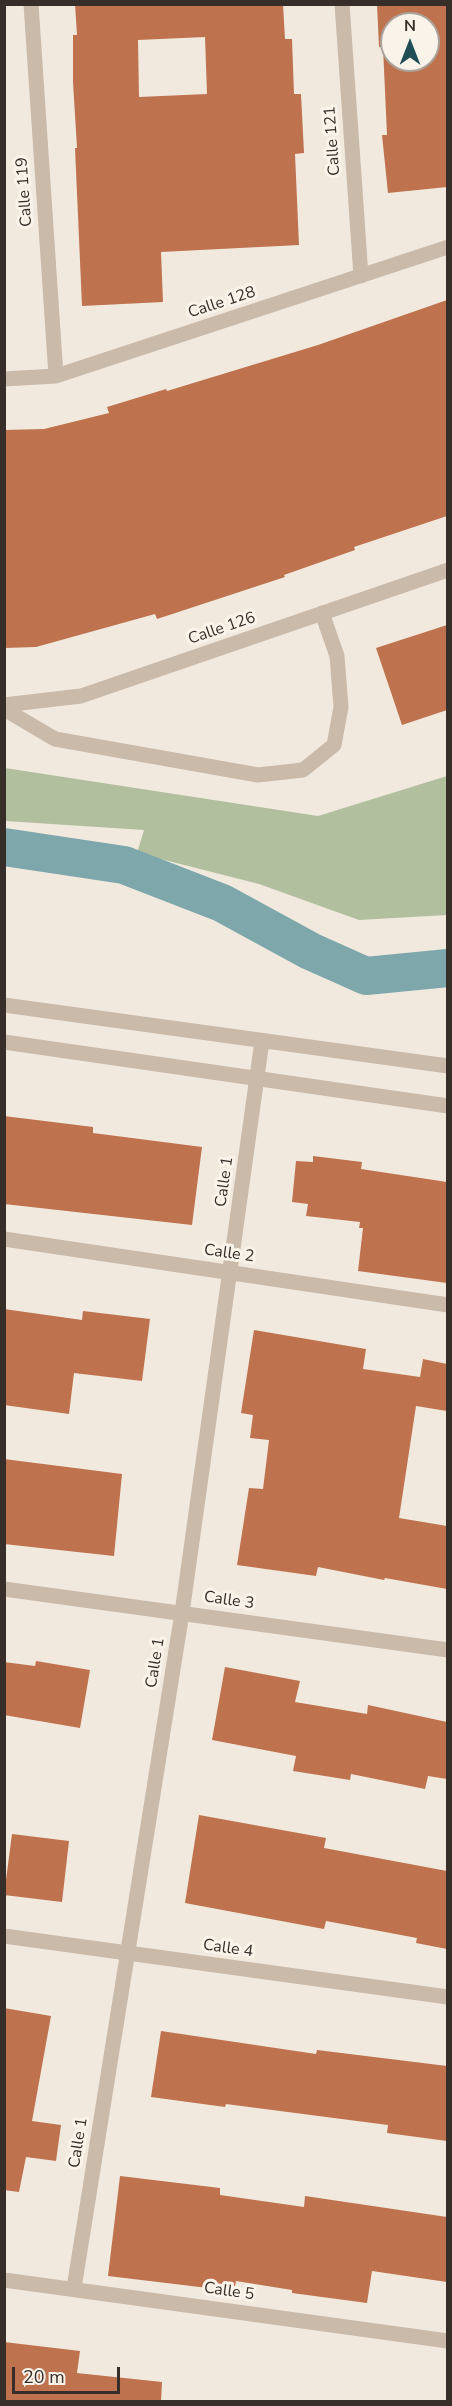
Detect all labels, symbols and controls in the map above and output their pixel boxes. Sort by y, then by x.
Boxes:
north arrow [380,12,440,72]
text: N [404,15,416,37]
street label: Calle 121 [321,106,345,176]
street label: Calle 119 [13,157,37,227]
street label: Calle 128 [186,283,258,323]
street label: Calle 126 [186,609,258,649]
street label: Calle 1 [212,1156,238,1208]
street label: Calle 2 [203,1241,255,1267]
street label: Calle 3 [203,1588,255,1614]
street label: Calle 1 [143,1637,169,1689]
street label: Calle 4 [202,1936,254,1962]
street label: Calle 1 [66,2117,92,2169]
street label: Calle 5 [203,2279,255,2305]
scale bar [15,2355,123,2393]
text: 20 m [23,2365,65,2389]

